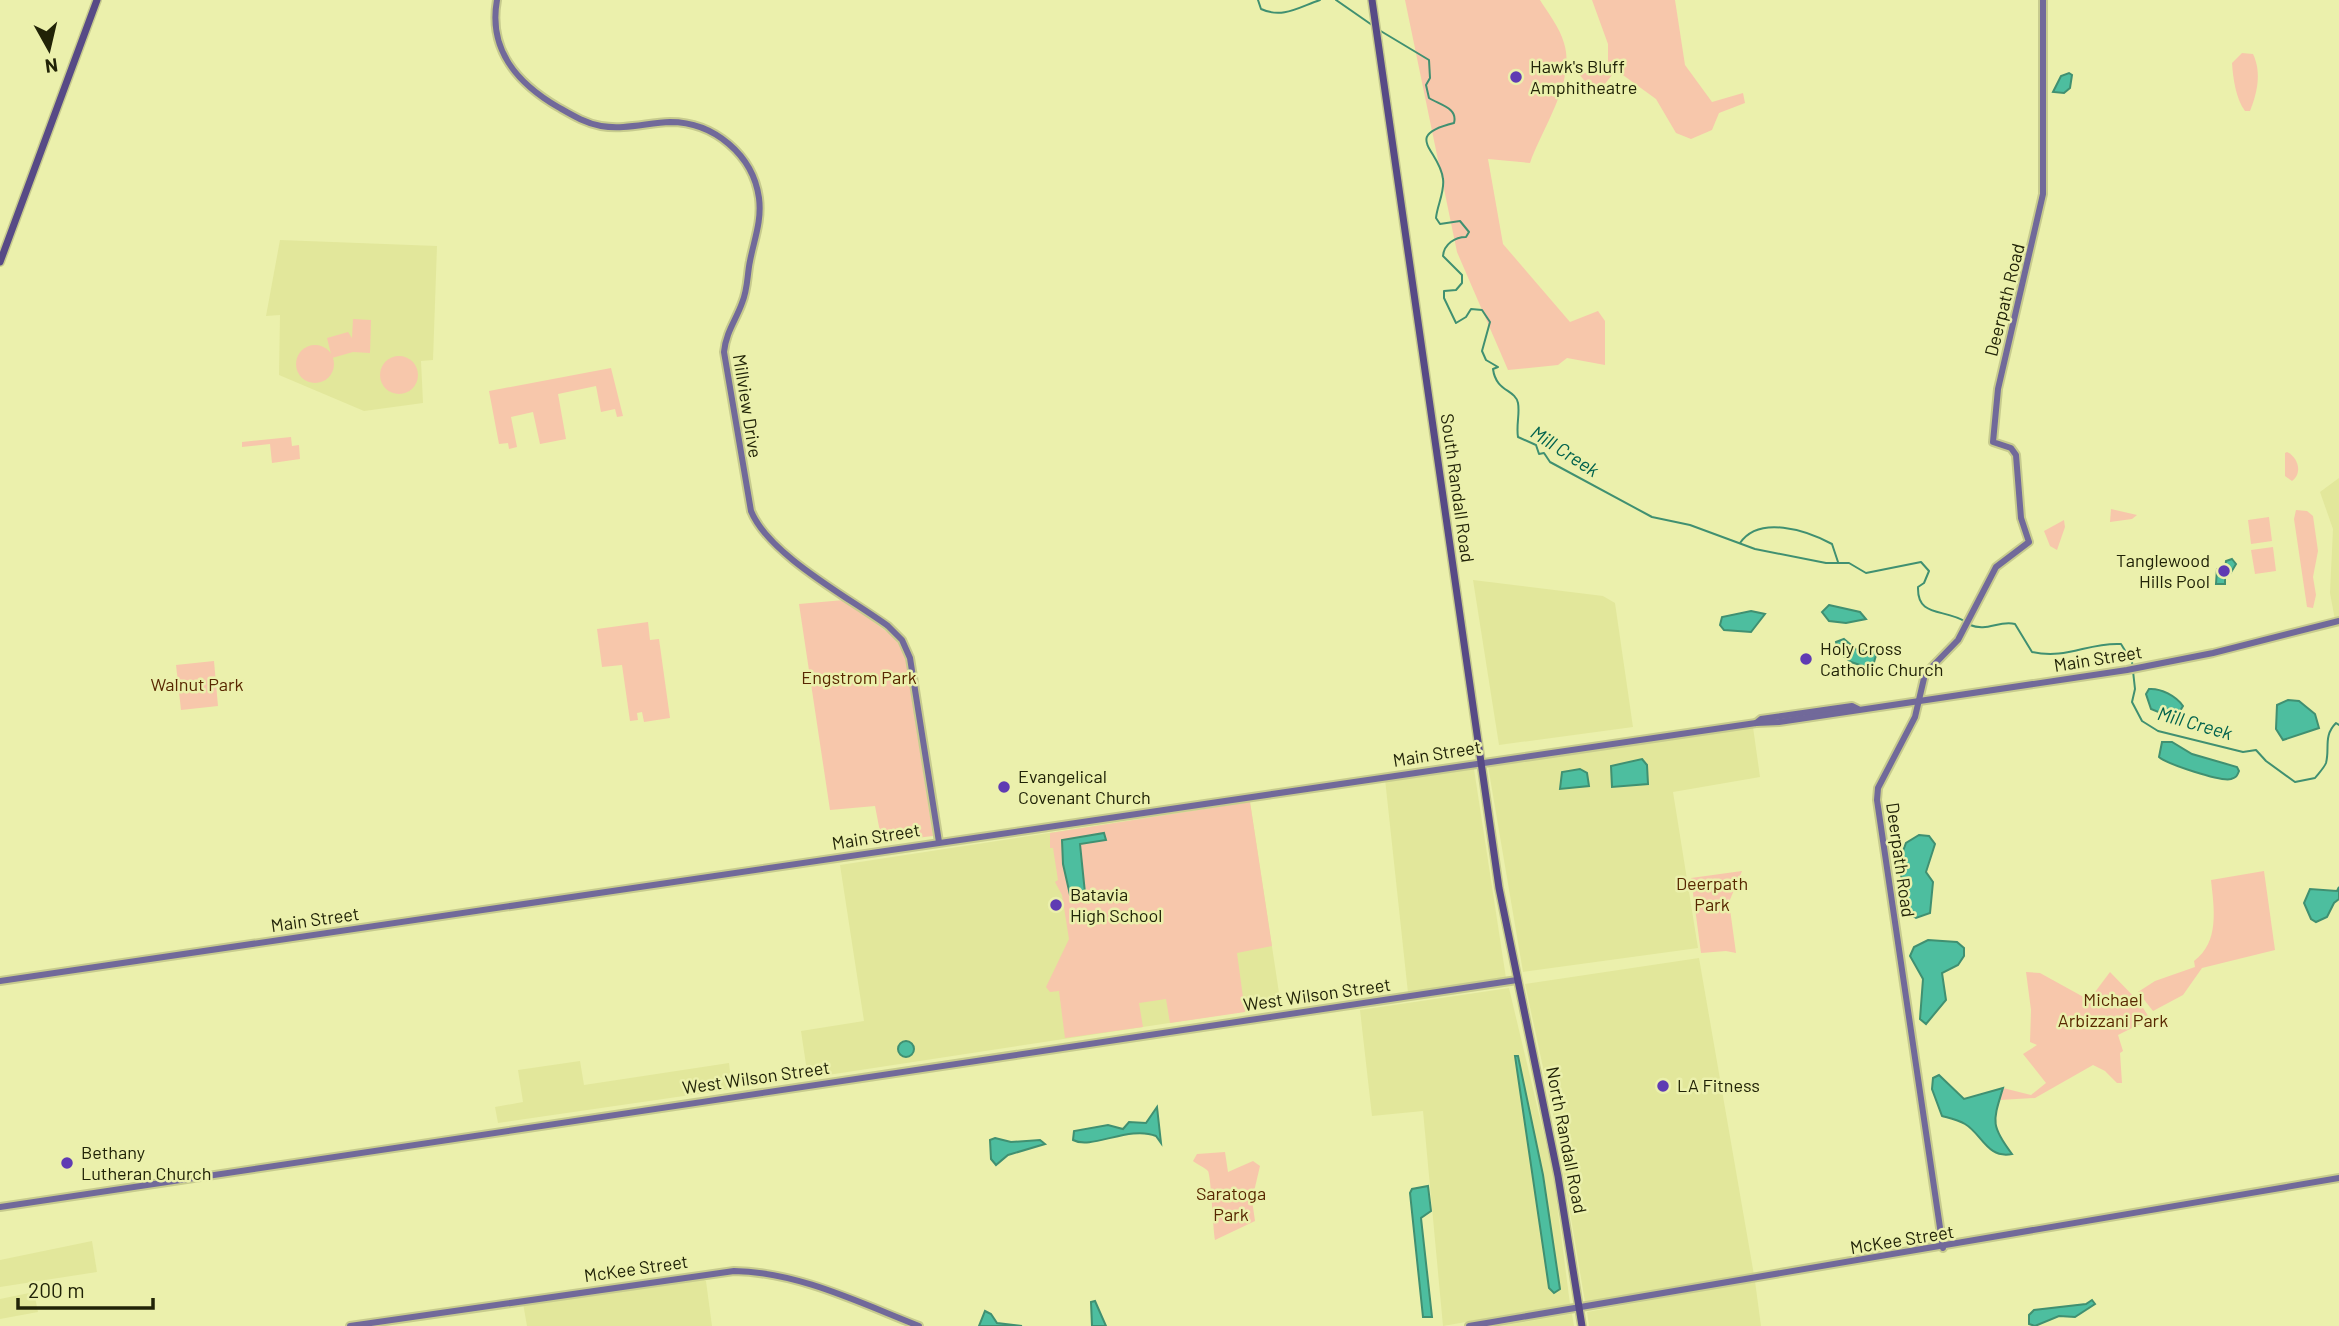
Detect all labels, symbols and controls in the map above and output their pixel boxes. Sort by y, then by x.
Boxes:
north arrow [14,14,84,84]
text: N [44,54,59,79]
place label: Hawk's Bluff Amphitheatre [1530,55,1637,98]
marker: Hawk's Bluff Amphitheatre [1508,69,1524,85]
street label: Deerpath Road [1979,241,2029,358]
street label: Millview Drive [729,352,767,459]
street label: South Randall Road [1437,412,1479,564]
water label: Mill Creek [1527,420,1604,482]
place label: Tanglewood Hills Pool [2116,549,2210,592]
marker: Tanglewood Hills Pool [2216,563,2232,579]
place label: Holy Cross Catholic Church [1820,637,1943,680]
street label: Main Street [2052,640,2144,676]
marker: Holy Cross Catholic Church [1798,651,1814,667]
park label: Engstrom Park [801,666,917,688]
park label: Walnut Park [150,673,244,695]
water label: Mill Creek [2155,701,2236,744]
street label: Main Street [1391,735,1483,771]
place label: Evangelical Covenant Church [1018,765,1151,808]
marker: Evangelical Covenant Church [996,779,1012,795]
street label: Deerpath Road [1882,801,1920,919]
street label: Main Street [830,818,922,854]
park label: Deerpath Park [1676,872,1748,915]
place label: Batavia High School [1070,883,1163,926]
marker: Batavia High School [1048,897,1064,913]
street label: Main Street [269,902,361,936]
street label: West Wilson Street [1242,973,1392,1015]
park label: Michael Arbizzani Park [2058,988,2168,1031]
street label: West Wilson Street [681,1056,831,1098]
street label: North Randall Road [1542,1065,1592,1215]
place label: LA Fitness [1677,1074,1760,1096]
marker: LA Fitness [1655,1078,1671,1094]
place label: Bethany Lutheran Church [81,1141,211,1184]
marker: Bethany Lutheran Church [59,1155,75,1171]
park label: Saratoga Park [1196,1182,1266,1225]
street label: McKee Street [1848,1220,1955,1258]
street label: McKee Street [582,1250,689,1286]
scale bar [18,1266,152,1310]
text: 200 m [28,1277,85,1302]

